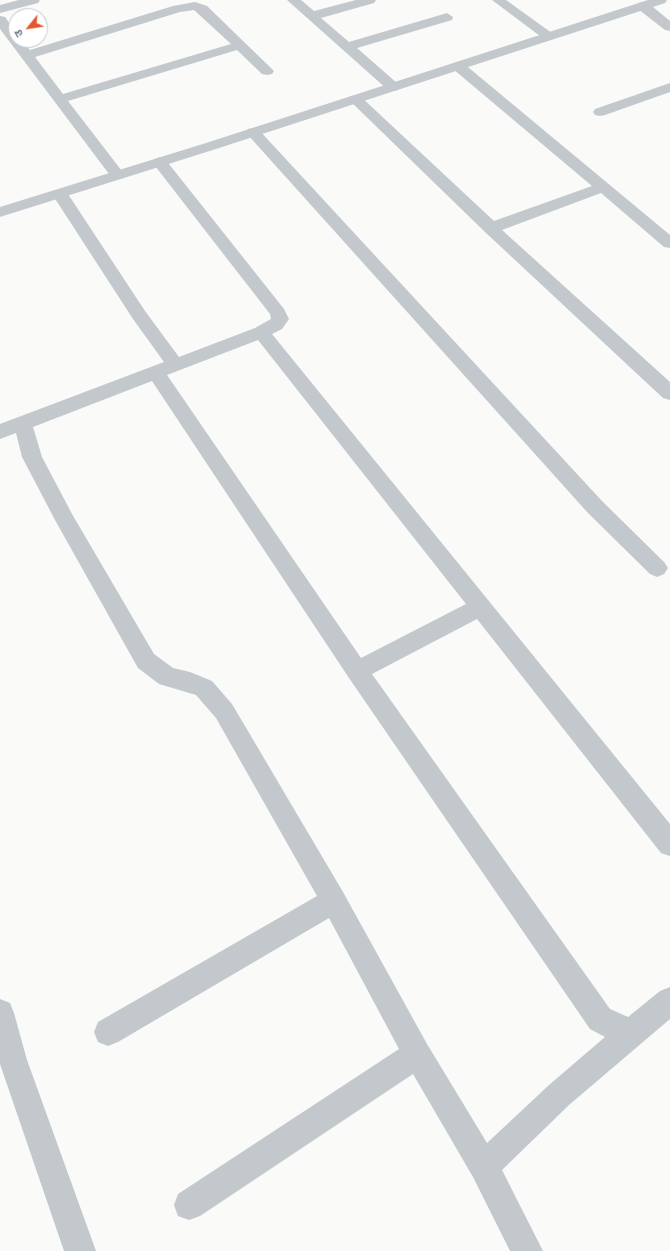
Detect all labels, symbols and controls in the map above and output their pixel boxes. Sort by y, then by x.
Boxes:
north arrow [8,8,48,48]
text: उ [11,27,26,40]

